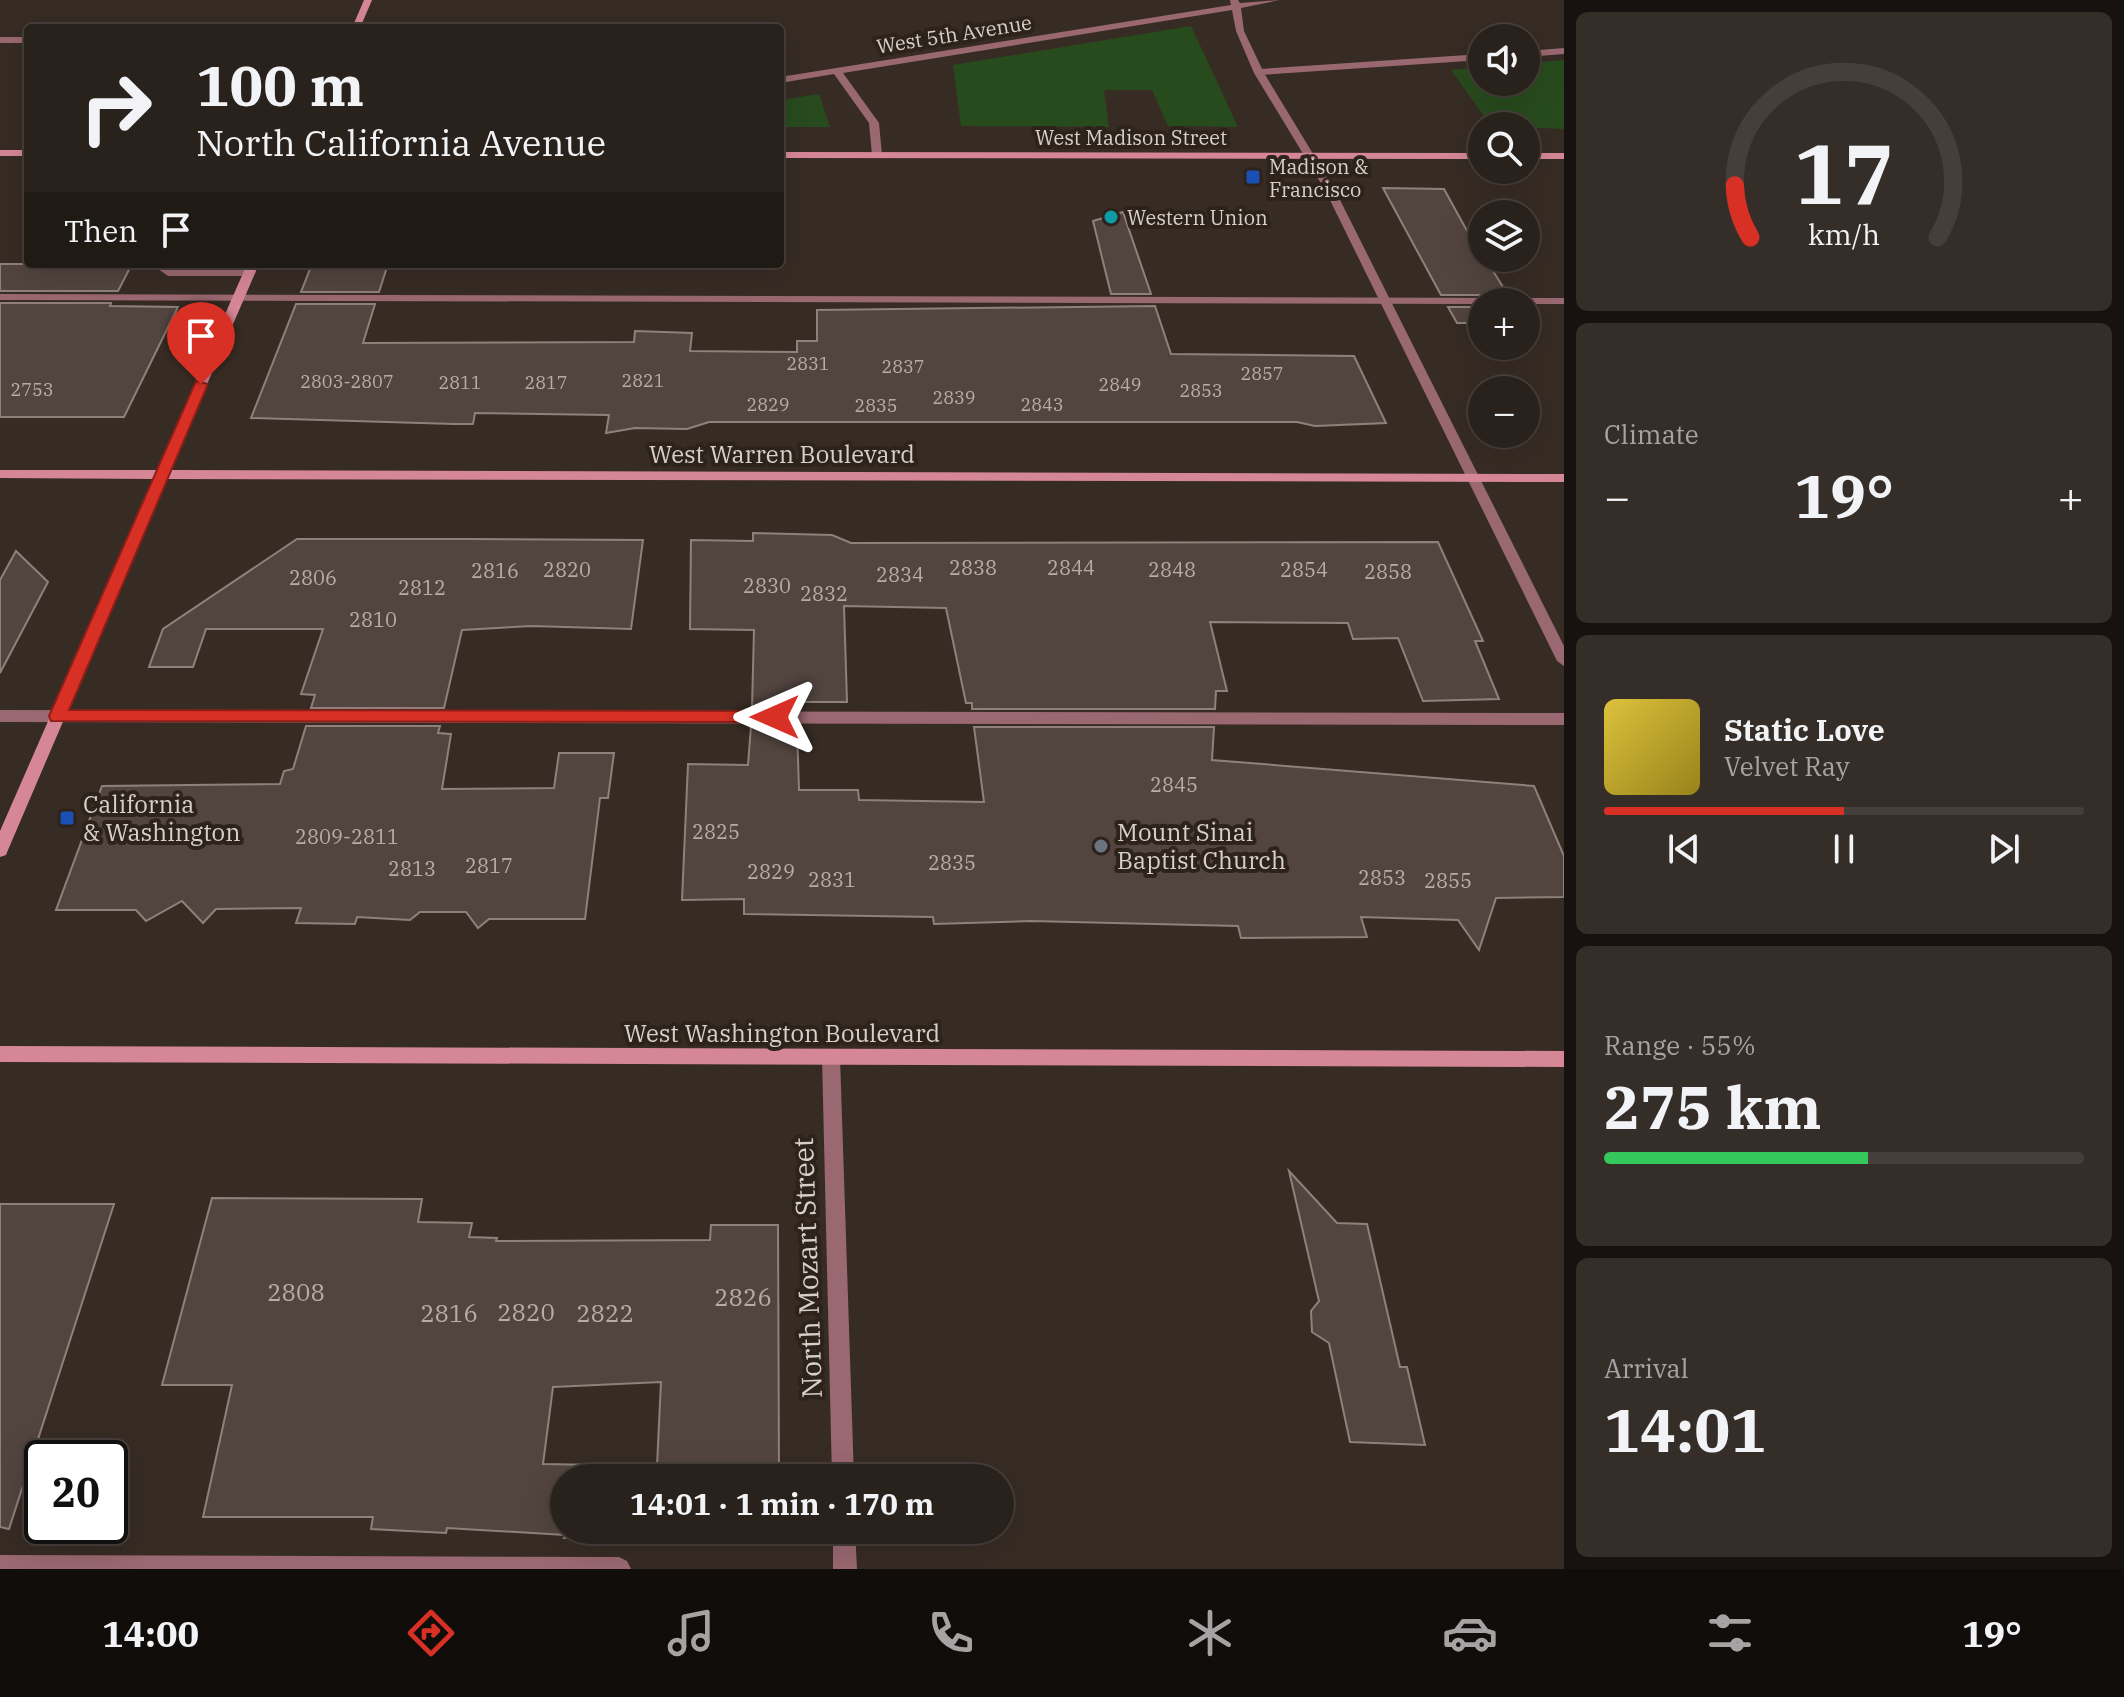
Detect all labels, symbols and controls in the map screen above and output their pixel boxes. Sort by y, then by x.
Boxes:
street label: West 5th Avenue [874,8,1034,60]
map controls [1468,24,1540,448]
button: sound [1468,24,1540,96]
text: 100 m [196,49,364,121]
icon: right [64,56,168,160]
button: search [1468,112,1540,184]
text: 17 [1794,118,1894,226]
text: North California Avenue [196,119,606,166]
street label: West Madison Street [1035,124,1227,151]
place label: Madison & Francisco [1269,153,1368,203]
marker: Madison & Francisco [1244,168,1262,186]
button: layers [1468,200,1540,272]
place label: Western Union [1127,204,1268,231]
icon: arrive [154,208,198,252]
marker: Western Union [1102,208,1120,226]
text: Then [64,211,138,250]
text: km/h [1808,216,1880,253]
button: + [1468,288,1540,360]
pin [167,302,235,384]
icon: arrive [179,314,223,358]
house number: 2831 [786,352,830,375]
house number: 2837 [881,355,925,378]
house number: 2857 [1240,362,1284,385]
house number: 2821 [621,369,665,392]
house number: 2803-2807 [300,370,394,393]
house number: 2811 [438,371,482,394]
house number: 2817 [524,371,568,394]
house number: 2849 [1098,373,1142,396]
button: − [1468,376,1540,448]
house number: 2753 [10,378,54,401]
house number: 2853 [1179,379,1223,402]
house number: 2839 [932,386,976,409]
house number: 2829 [746,393,790,416]
house number: 2843 [1020,393,1064,416]
house number: 2835 [854,394,898,417]
text: Climate [1604,417,1699,451]
street label: West Warren Boulevard [649,438,915,470]
text: 19° [1794,456,1894,535]
text: − [1604,468,1630,525]
text: + [2058,468,2084,525]
house number: 2838 [949,554,997,581]
house number: 2844 [1047,554,1095,581]
house number: 2820 [543,556,591,583]
house number: 2848 [1148,556,1196,583]
house number: 2854 [1280,556,1328,583]
house number: 2816 [471,557,519,584]
house number: 2858 [1364,558,1412,585]
house number: 2834 [876,561,924,588]
house number: 2806 [289,564,337,591]
house number: 2830 [743,572,791,599]
house number: 2812 [398,574,446,601]
house number: 2832 [800,580,848,607]
house number: 2810 [349,606,397,633]
position arrow [733,675,817,759]
text: Static Love [1724,710,1885,749]
text: Velvet Ray [1724,749,1850,783]
house number: 2845 [1150,771,1198,798]
place label: California & Washington [83,788,241,848]
marker: California & Washington [58,809,76,827]
place label: Mount Sinai Baptist Church [1117,816,1286,876]
house number: 2825 [692,818,740,845]
house number: 2809-2811 [295,823,399,850]
icon: previous [1662,827,1706,871]
icon: pause [1822,827,1866,871]
icon: next [1982,827,2026,871]
marker: Mount Sinai Baptist Church [1092,837,1110,855]
house number: 2835 [928,849,976,876]
house number: 2817 [465,852,513,879]
house number: 2813 [388,855,436,882]
house number: 2829 [747,858,795,885]
house number: 2853 [1358,864,1406,891]
house number: 2831 [808,866,856,893]
house number: 2855 [1424,867,1472,894]
street label: West Washington Boulevard [624,1017,940,1049]
text: Range · 55% [1604,1028,1756,1062]
text: 275 km [1604,1067,1822,1146]
street label: North Mozart Street [784,1137,830,1399]
house number: 2808 [267,1276,325,1308]
house number: 2826 [714,1281,772,1313]
house number: 2820 [497,1296,555,1328]
house number: 2816 [420,1297,478,1329]
house number: 2822 [576,1297,634,1329]
text: Arrival [1604,1351,1689,1385]
text: 14:01 [1604,1390,1766,1469]
speed limit sign: 20 [24,1440,128,1544]
text: 14:01 · 1 min · 170 m [630,1484,934,1523]
icon: directions [403,1605,459,1661]
icon: music [663,1605,719,1661]
icon: phone [923,1605,979,1661]
icon: climate [1182,1605,1238,1661]
icon: car [1442,1605,1498,1661]
icon: filters [1702,1605,1758,1661]
text: 14:00 [102,1610,199,1657]
text: 19° [1962,1610,2022,1657]

